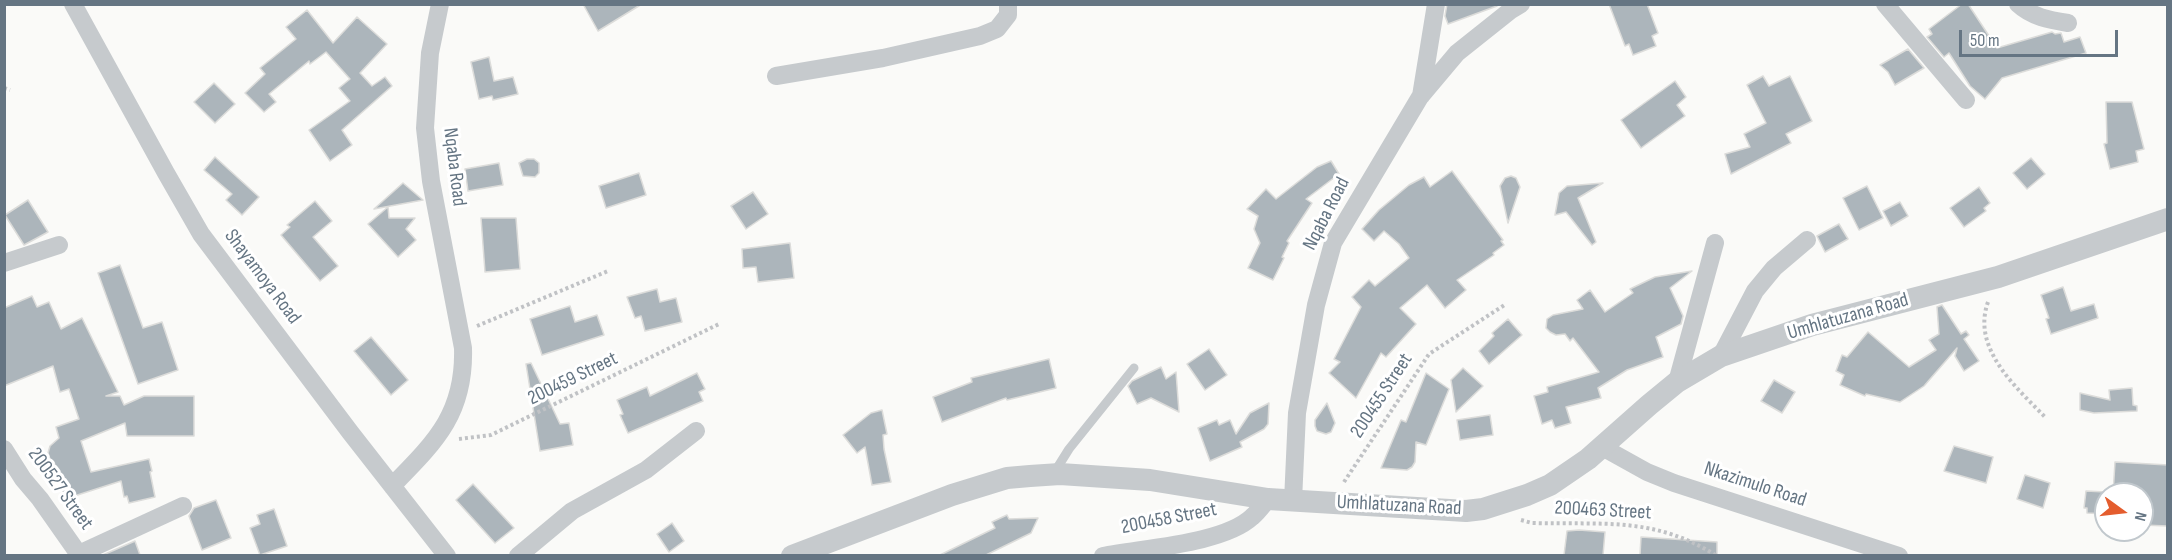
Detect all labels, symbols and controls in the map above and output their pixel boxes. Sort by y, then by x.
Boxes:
scale bar [1962,18,2121,56]
text: 50 m [1970,30,2000,51]
street label: Nqaba Road [437,126,471,208]
street label: Nqaba Road [1298,173,1356,255]
street label: Shayamoya Road [219,225,305,329]
street label: Umhlatuzana Road [1785,288,1911,346]
street label: 200459 Street [524,347,622,411]
street label: 200455 Street [1346,349,1418,443]
street label: 200527 Street [22,443,98,535]
street label: Nkazimulo Road [1701,457,1809,513]
north arrow [2094,482,2154,542]
street label: Umhlatuzana Road [1336,491,1462,521]
street label: 200463 Street [1554,496,1652,526]
street label: 200458 Street [1119,498,1219,540]
text: N [2130,510,2150,523]

